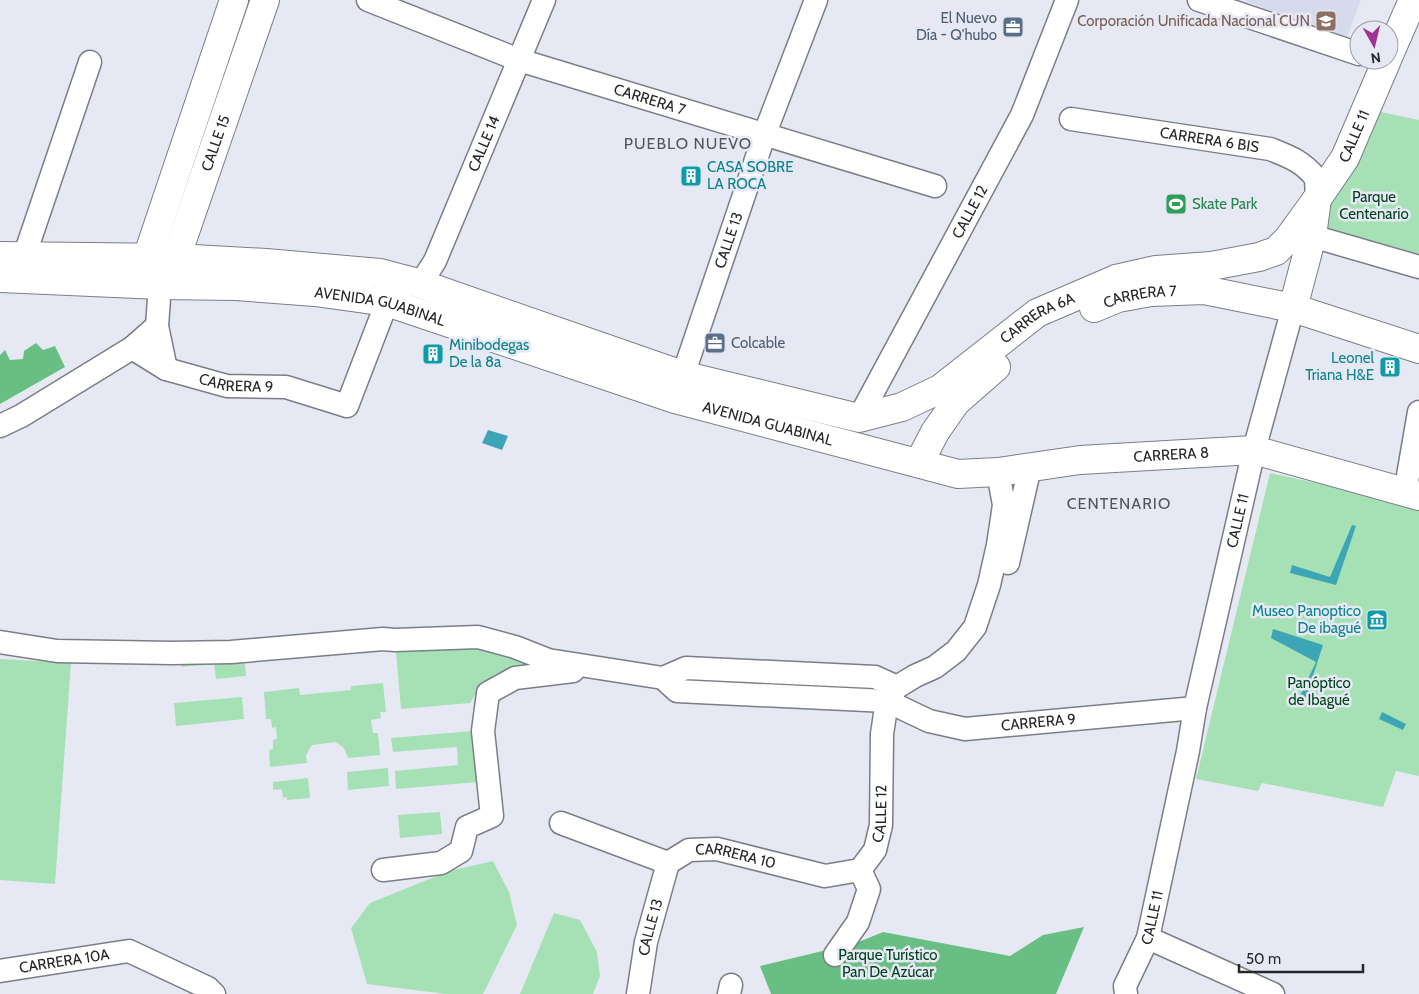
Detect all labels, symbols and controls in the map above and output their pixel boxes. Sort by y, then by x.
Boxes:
place label: El Nuevo Día - Q'hubo [916,9,997,44]
school or university icon: Corporación Unificada Nacional CUN [1314,9,1338,33]
place label: Corporación Unificada Nacional CUN [1077,12,1310,30]
office icon: El Nuevo Día - Q'hubo [1001,15,1025,39]
north arrow [1349,20,1399,70]
text: N [1370,48,1382,67]
street label: CARRERA 7 [612,80,688,119]
street label: CALLE 11 [1335,108,1373,165]
street label: CALLE 15 [198,113,234,174]
street label: CALLE 14 [464,113,504,174]
street label: CARRERA 6 BIS [1159,124,1260,156]
district label: PUEBLO NUEVO [624,134,752,153]
place label: CASA SOBRE LA ROCA [707,158,793,193]
building icon: CASA SOBRE LA ROCA [679,164,703,188]
street label: CALLE 12 [948,182,992,242]
park label: Parque Centenario [1339,188,1409,223]
sports icon: Skate Park [1164,192,1188,216]
place label: Skate Park [1192,195,1258,213]
street label: CALLE 13 [711,210,747,271]
street label: CARRERA 7 [1101,282,1177,312]
street label: AVENIDA GUABINAL [313,283,448,330]
street label: CARRERA 6A [996,289,1078,347]
office icon: Colcable [703,331,727,355]
place label: Colcable [731,334,786,352]
place label: Minibodegas De la 8a [449,336,529,371]
building icon: Minibodegas De la 8a [421,342,445,366]
place label: Leonel Triana H&E [1305,349,1374,384]
building icon: Leonel Triana H&E [1378,355,1402,379]
street label: CARRERA 9 [197,370,273,396]
street label: AVENIDA GUABINAL [701,398,835,450]
street label: CARRERA 8 [1133,444,1209,466]
street label: CALLE 11 [1223,492,1253,550]
district label: CENTENARIO [1067,494,1171,513]
place label: Museo Panoptico De ibagué [1252,602,1361,637]
museum icon: Museo Panoptico De ibagué [1365,608,1389,632]
park label: Panóptico de Ibagué [1287,674,1351,709]
street label: CARRERA 9 [1000,710,1077,735]
street label: CALLE 12 [868,784,890,844]
street label: CARRERA 10 [695,839,778,872]
street label: CALLE 11 [1137,889,1167,948]
street label: CALLE 13 [635,897,667,957]
scale bar [1239,942,1363,974]
street label: CARRERA 10A [18,945,111,977]
park label: Parque Turístico Pan De Azúcar [838,946,938,981]
text: 50 m [1246,950,1281,968]

